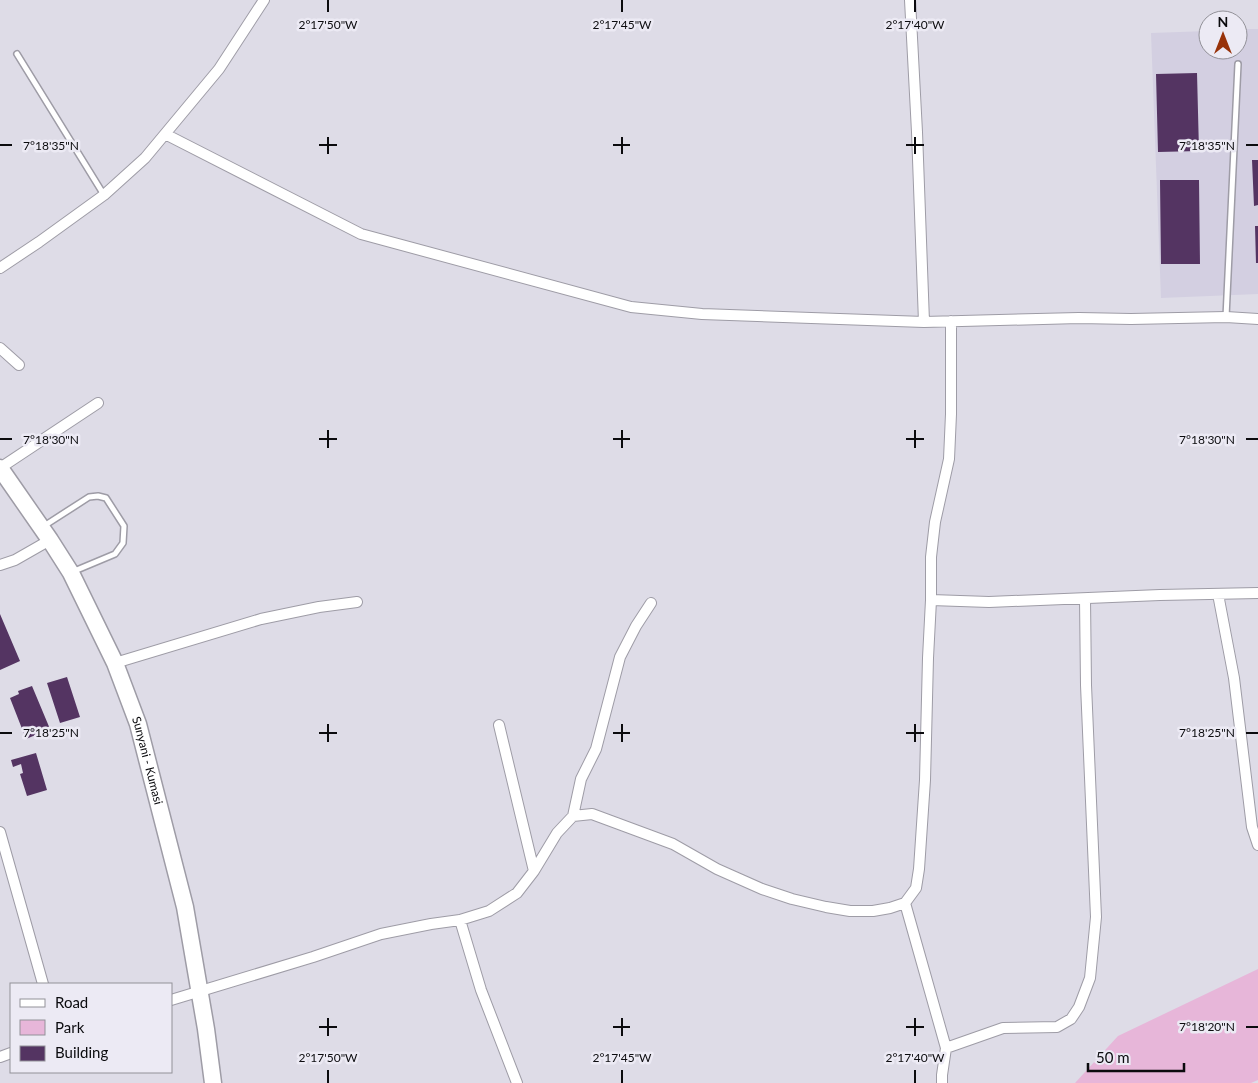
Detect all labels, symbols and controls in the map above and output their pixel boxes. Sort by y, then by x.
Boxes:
north arrow [1198,10,1248,60]
text: N [1218,13,1228,30]
text: 2°17'50"W [298,17,358,32]
text: 2°17'45"W [592,17,652,32]
text: 2°17'40"W [885,17,945,32]
text: 7°18'35"N [23,138,79,153]
text: 7°18'35"N [1179,138,1235,153]
text: 7°18'30"N [23,432,79,447]
text: 7°18'30"N [1179,432,1235,447]
street label: Sunyani - Kumasi [129,714,166,806]
text: 7°18'25"N [23,725,79,740]
text: 7°18'25"N [1179,725,1235,740]
legend [10,983,172,1073]
text: Road [55,993,88,1011]
text: Park [55,1018,85,1036]
text: 7°18'20"N [1179,1019,1235,1034]
scale bar [1088,1040,1184,1072]
text: Building [55,1043,108,1061]
text: 50 m [1096,1048,1130,1066]
text: 2°17'50"W [298,1050,358,1065]
text: 2°17'45"W [592,1050,652,1065]
text: 2°17'40"W [885,1050,945,1065]

